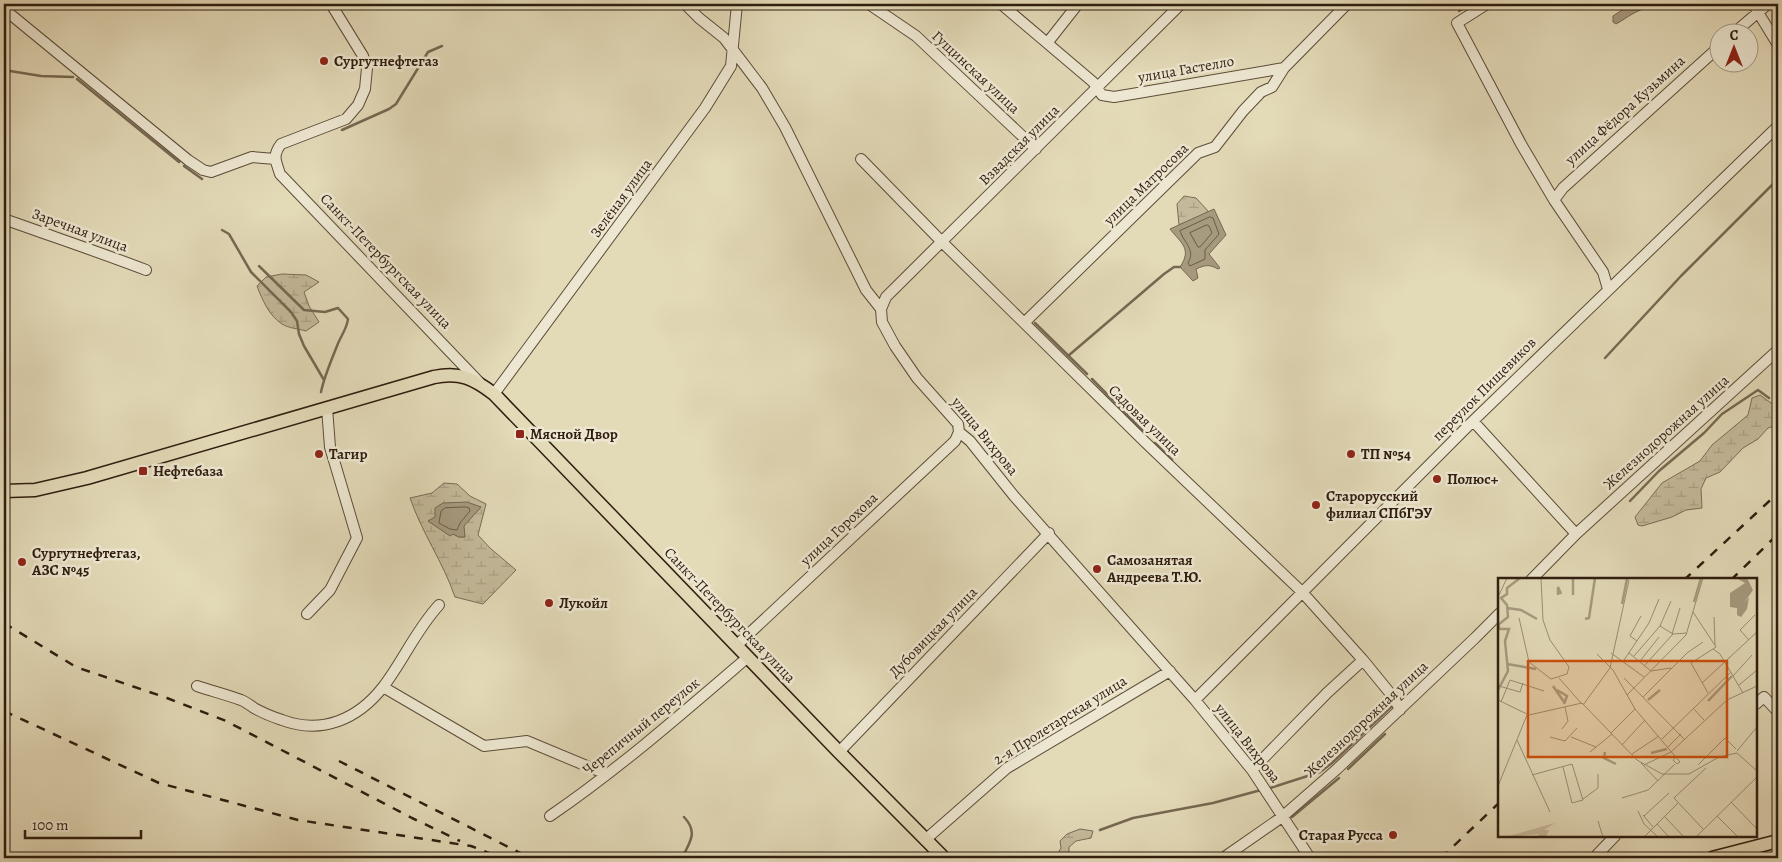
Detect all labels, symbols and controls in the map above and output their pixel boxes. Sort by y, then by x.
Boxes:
north arrow [1710,22,1760,72]
street label: Гущинская улица [928,26,1024,118]
text: С [1730,26,1739,45]
place label: Сургутнефтегаз [334,51,439,71]
street label: улица Гастелло [1135,51,1236,87]
street label: улица Фёдора Кузьмина [1560,51,1689,170]
marker: Сургутнефтегаз [318,55,330,67]
street label: Взвадская улица [974,100,1064,190]
street label: улица Матросова [1098,138,1193,230]
street label: Зелёная улица [586,154,656,242]
street label: Санкт-Петербургская улица [316,189,456,333]
street label: Заречная улица [29,203,131,257]
street label: переулок Пищевиков [1428,333,1540,445]
street label: Железнодорожная улица [1599,370,1733,494]
street label: Садовая улица [1104,380,1186,460]
street label: улица Вихрова [946,392,1023,480]
place label: Мясной Двор [530,424,618,444]
marker: Мясной Двор [514,428,526,440]
place label: Тагир [329,444,368,464]
place label: ТП №54 [1361,444,1411,464]
marker: Тагир [313,448,325,460]
marker: ТП №54 [1345,448,1357,460]
place label: Нефтебаза [153,461,224,481]
marker: Нефтебаза [137,465,149,477]
place label: Полюс+ [1447,469,1499,489]
marker: Полюс+ [1431,473,1443,485]
place label: Старорусский филиал СПбГЭУ [1326,486,1432,523]
street label: улица Горохова [795,488,882,571]
marker: Старорусский филиал СПбГЭУ [1310,499,1322,511]
place label: Сургутнефтегаз, АЗС №45 [31,543,140,580]
street label: Санкт-Петербургская улица [660,543,800,687]
place label: Самозанятая Андреева Т.Ю. [1106,550,1202,587]
marker: Сургутнефтегаз, АЗС №45 [16,556,28,568]
marker: Самозанятая Андреева Т.Ю. [1091,563,1103,575]
inset map [1498,578,1757,837]
street label: Дубовицкая улица [884,582,982,682]
place label: Лукойл [559,593,608,613]
marker: Лукойл [543,597,555,609]
street label: Железнодорожная улица [1300,656,1432,782]
street label: 2-я Пролетарская улица [989,671,1131,769]
street label: Черепичный переулок [578,672,704,779]
street label: улица Вихрова [1210,698,1285,787]
scale bar [25,807,141,839]
text: 100 m [32,815,69,835]
place label: Старая Русса [1299,825,1384,845]
marker: Старая Русса [1387,829,1399,841]

